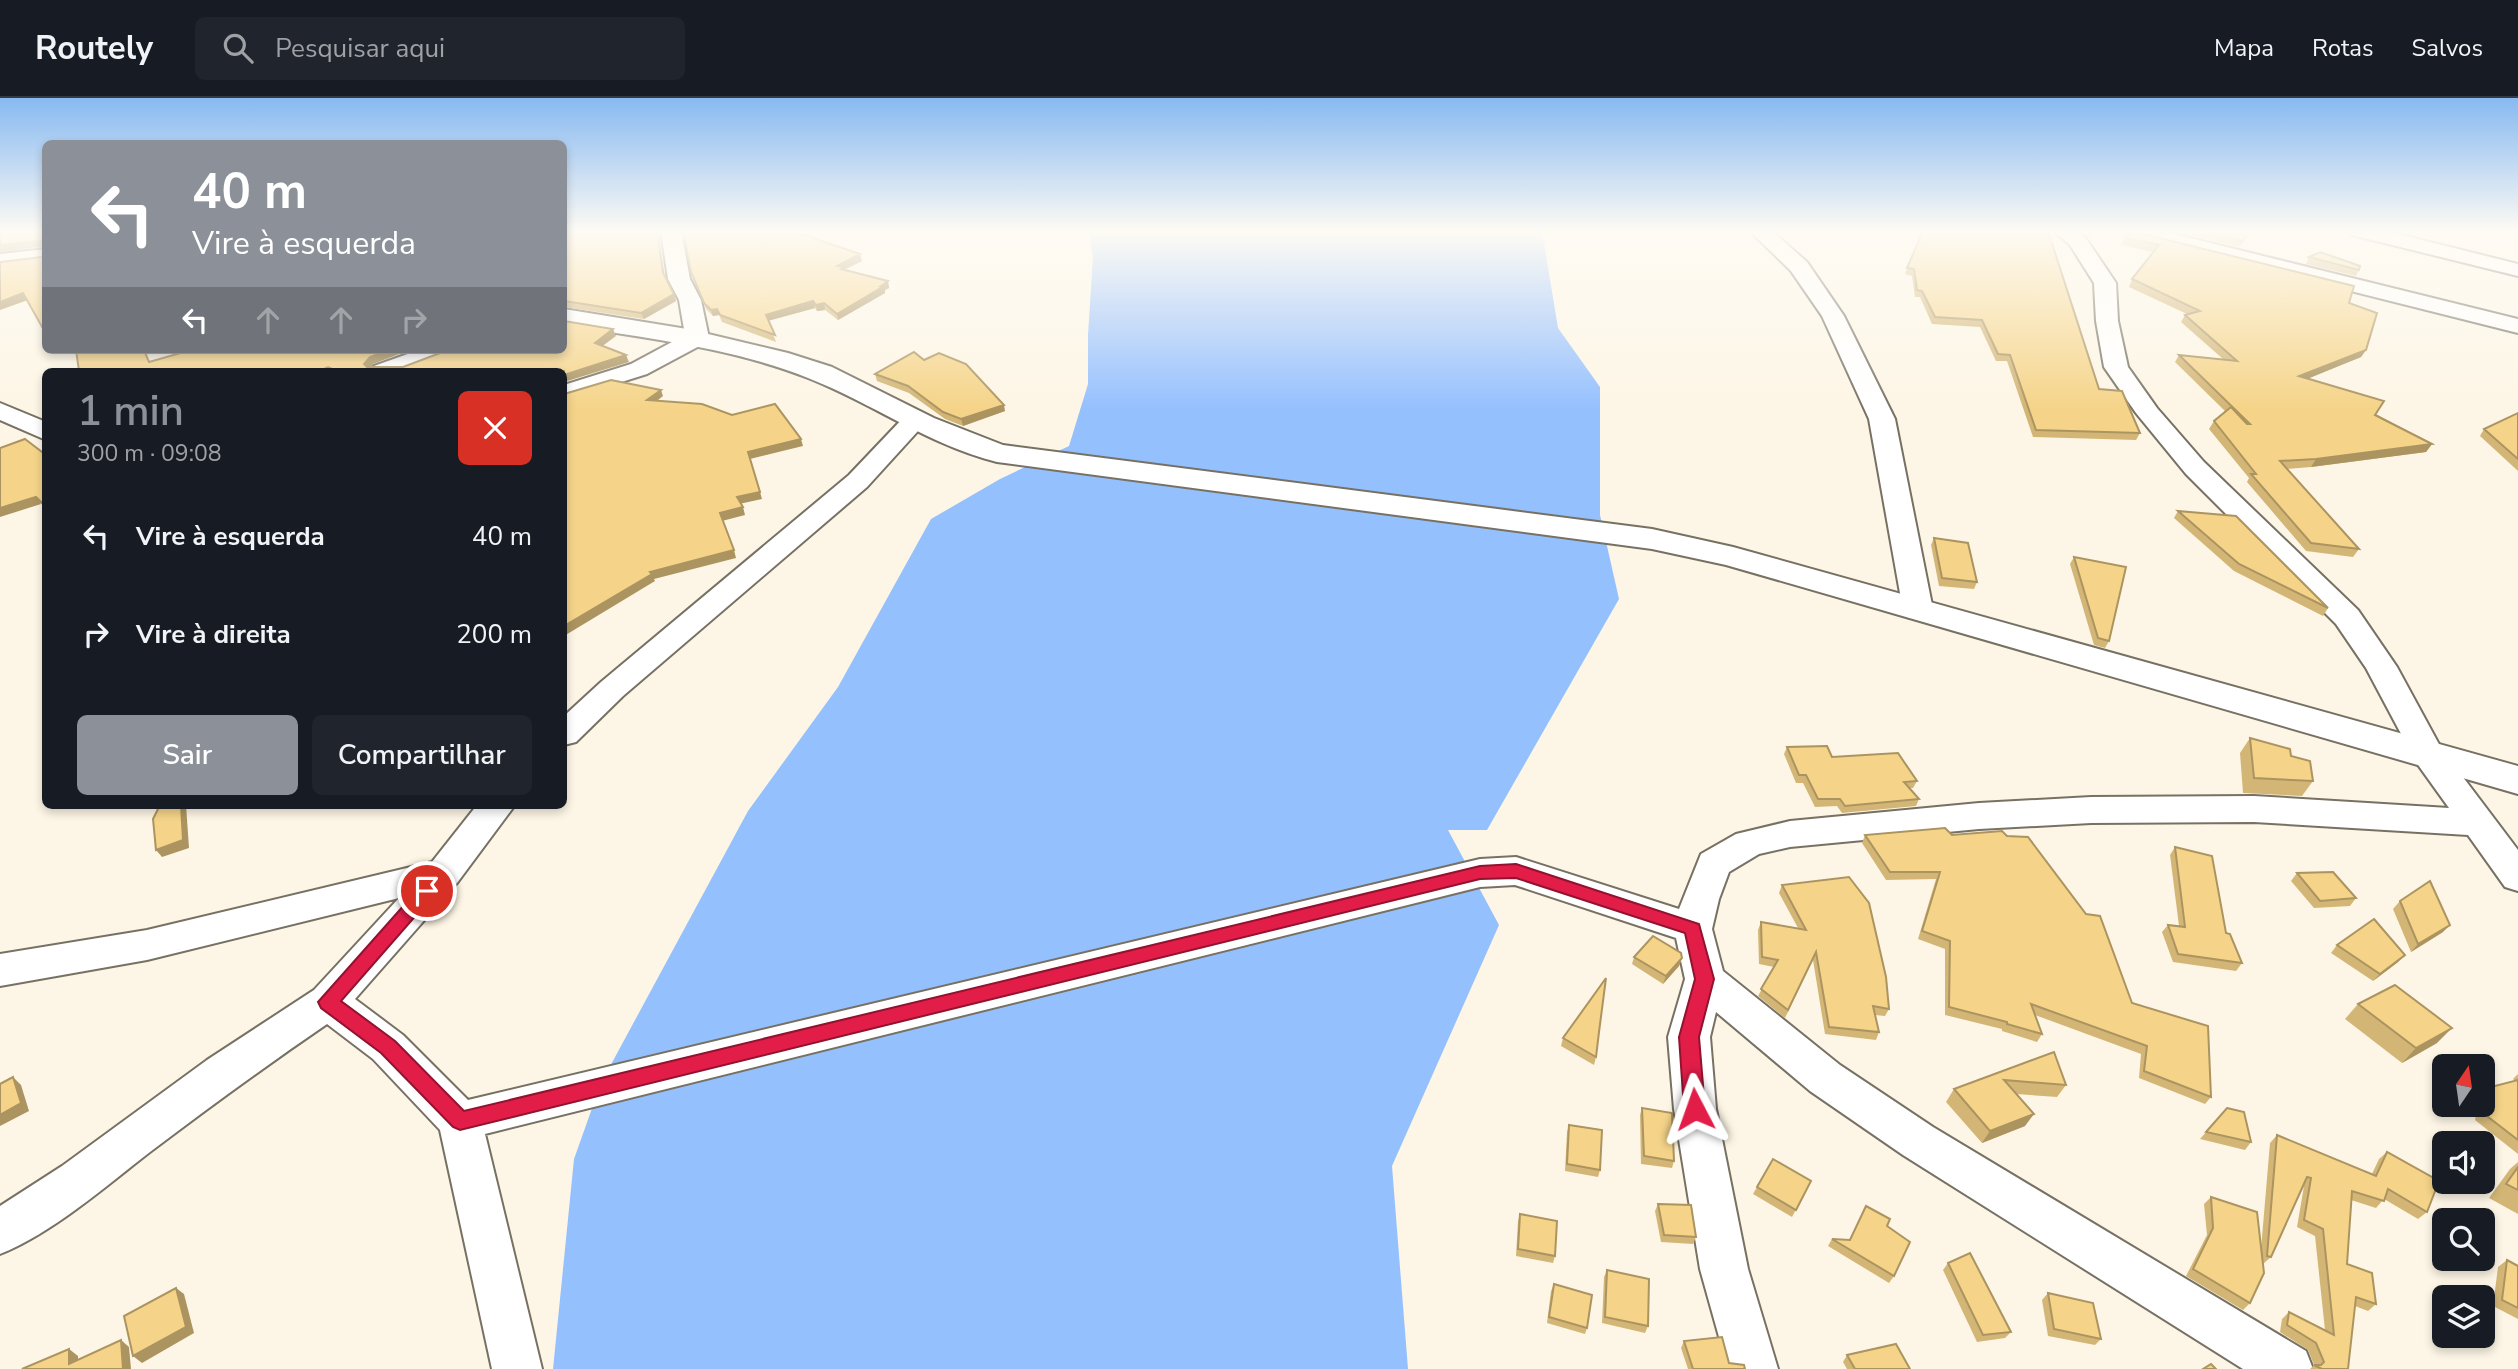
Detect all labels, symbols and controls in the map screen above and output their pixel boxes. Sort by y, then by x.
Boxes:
search box [195,17,685,80]
text: Routely [35,26,153,71]
icon: search [219,29,257,67]
text: Pesquisar aqui [275,31,445,66]
text: Mapa [2214,32,2274,64]
text: Rotas [2312,32,2374,64]
text: Salvos [2412,32,2483,64]
text: 40 m [192,158,307,225]
icon: left [77,168,168,259]
text: Vire à esquerda [192,222,416,265]
icon: left [176,301,214,339]
icon: ahead [249,301,287,339]
icon: ahead [322,301,360,339]
icon: right [395,301,433,339]
text: 1 min [77,383,184,440]
button: close [458,391,532,465]
text: 300 m · 09:08 [77,438,222,469]
icon: left [77,517,115,555]
text: Vire à esquerda [136,519,325,554]
text: 40 m [472,519,532,554]
icon: right [77,615,115,653]
text: Vire à direita [136,617,291,652]
text: 200 m [456,617,532,652]
button: Sair [77,715,298,795]
button: Compartilhar [312,715,532,795]
pin [397,861,457,921]
icon: arrive [408,872,446,910]
north arrow [2432,1054,2496,1116]
map controls [2432,1054,2495,1348]
position arrow [1658,1072,1732,1146]
button: sound [2432,1131,2495,1194]
button: search [2432,1208,2495,1271]
button: layers [2432,1285,2495,1348]

